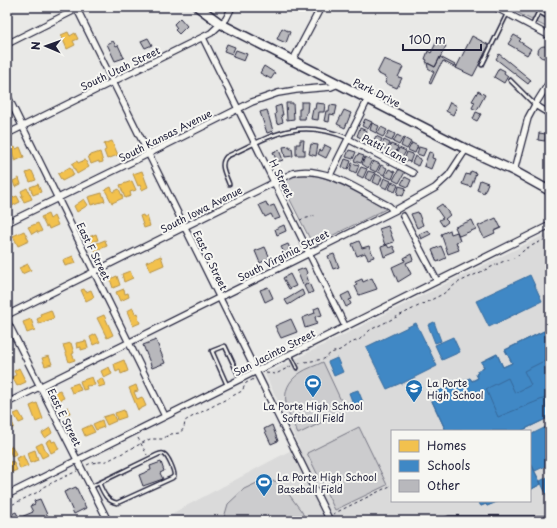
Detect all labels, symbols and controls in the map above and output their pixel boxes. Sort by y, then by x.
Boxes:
north arrow [26,26,66,66]
scale bar [403,26,481,52]
text: 100 m [409,30,446,48]
text: N [27,41,44,50]
street label: South Utah Street [78,42,162,94]
street label: Park Drive [351,74,403,110]
street label: South Kansas Avenue [116,105,215,165]
street label: Patti Lane [360,130,410,166]
street label: H Street [266,156,298,200]
street label: South Iowa Avenue [157,182,245,236]
street label: East F Street [74,220,114,282]
street label: South Virginia Street [235,225,331,285]
street label: East G Street [190,228,232,292]
street label: San Jacinto Street [231,325,317,379]
sports icon: La Porte High School Softball Field [303,373,323,398]
place label: La Porte High School [427,375,484,402]
school or university icon: La Porte High School [404,378,424,403]
street label: East E Street [45,386,85,448]
place label: La Porte High School Softball Field [263,398,363,425]
legend [391,430,531,502]
text: Homes [427,436,466,454]
text: Schools [427,456,471,474]
place label: La Porte High School Baseball Field [277,469,377,496]
sports icon: La Porte High School Baseball Field [254,472,274,497]
text: Other [427,476,460,494]

